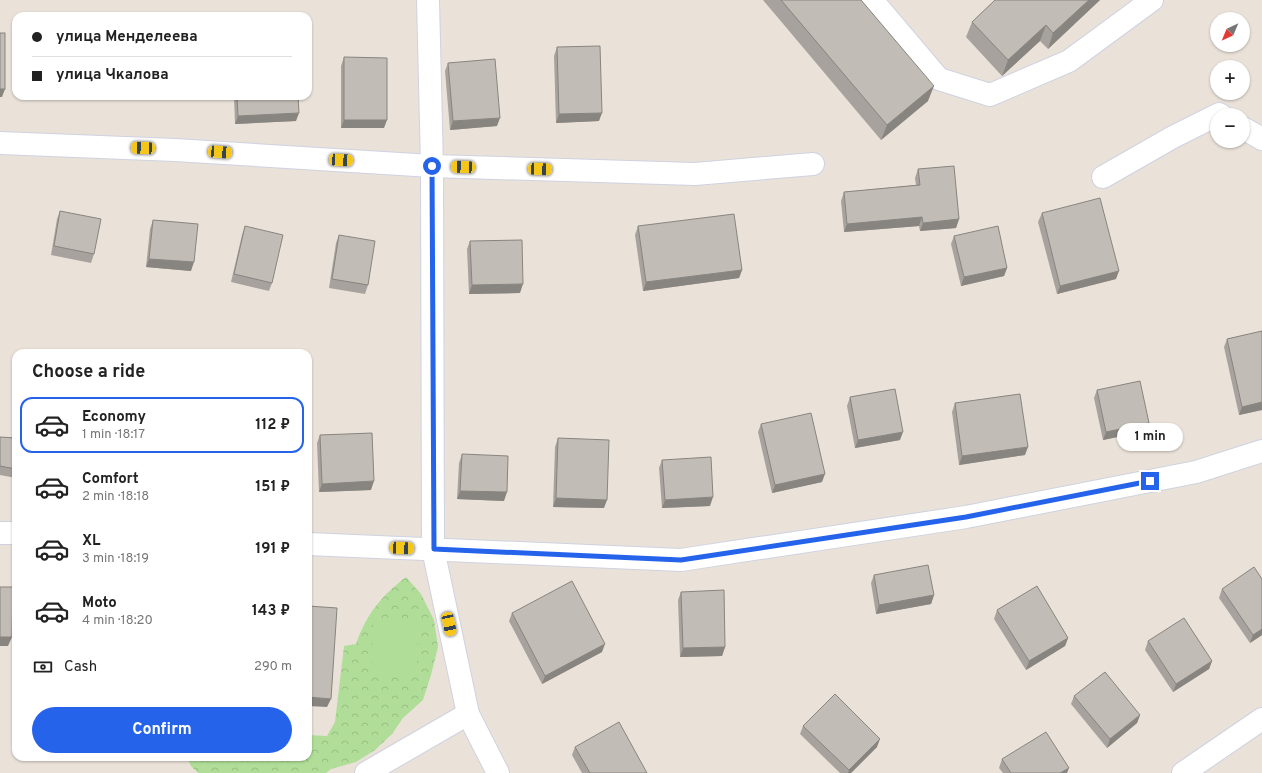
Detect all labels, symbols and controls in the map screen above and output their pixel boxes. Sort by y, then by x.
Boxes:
north arrow [1210,12,1250,52]
map controls [1210,12,1250,148]
text: улица Менделеева [56,28,198,47]
button: + [1210,60,1250,100]
text: улица Чкалова [56,66,169,85]
button: − [1210,108,1250,148]
car [131,142,155,154]
car [208,145,232,159]
car [329,153,353,167]
route start [423,157,441,175]
car [451,161,475,173]
car [528,163,552,175]
text: Choose a ride [32,361,145,384]
icon: car [34,407,70,443]
text: Economy [82,408,146,427]
text: 112 ₽ [255,416,290,435]
callout: 1 min [1117,423,1183,451]
text: 1 min · 18:17 [82,427,145,443]
text: 1 min [1134,429,1166,445]
icon: car [34,469,70,505]
text: Comfort [82,470,139,489]
route end [1141,472,1159,490]
text: 151 ₽ [255,478,290,497]
text: 2 min · 18:18 [82,489,149,505]
icon: car [34,531,70,567]
text: XL [82,532,100,551]
text: 191 ₽ [255,540,290,559]
car [390,542,414,554]
text: 3 min · 18:19 [82,551,149,567]
icon: car [34,593,70,629]
text: Moto [82,594,117,613]
text: 143 ₽ [252,602,290,621]
car [441,611,457,637]
text: 4 min · 18:20 [82,613,153,629]
icon: cash [32,656,54,678]
text: Cash [64,658,97,677]
text: 290 m [254,659,292,675]
button: Confirm [32,707,292,753]

